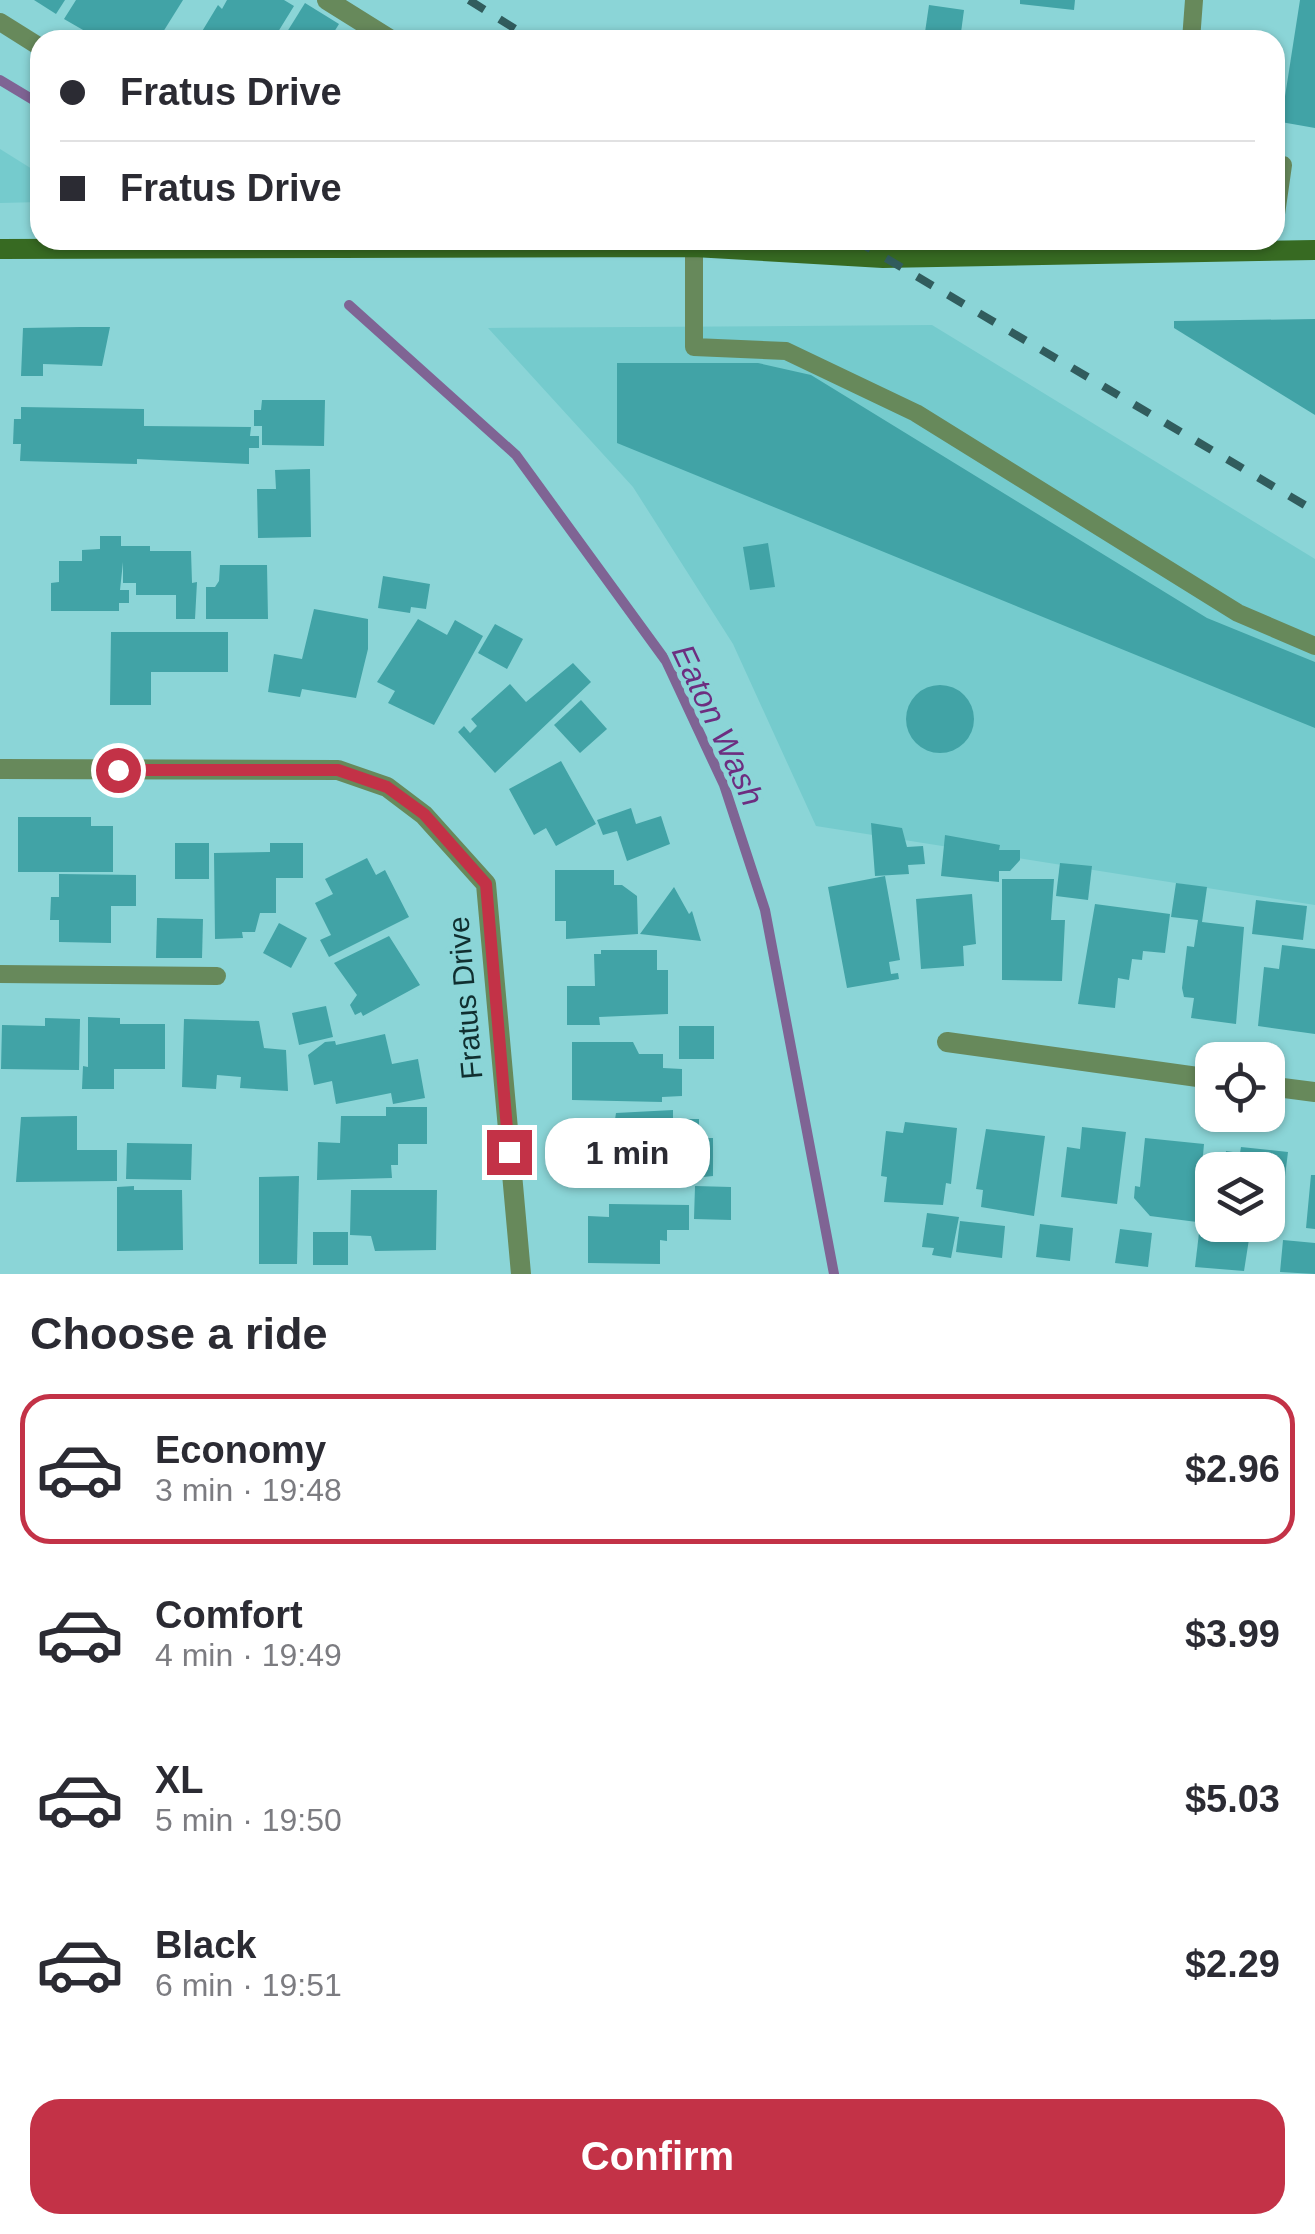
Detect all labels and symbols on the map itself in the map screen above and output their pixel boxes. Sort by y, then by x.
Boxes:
water label: Eaton Wash [665,639,771,811]
route start [96,748,141,793]
street label: Fratus Drive [441,915,489,1081]
callout: 1 min [544,1117,709,1187]
route end [487,1130,532,1175]

